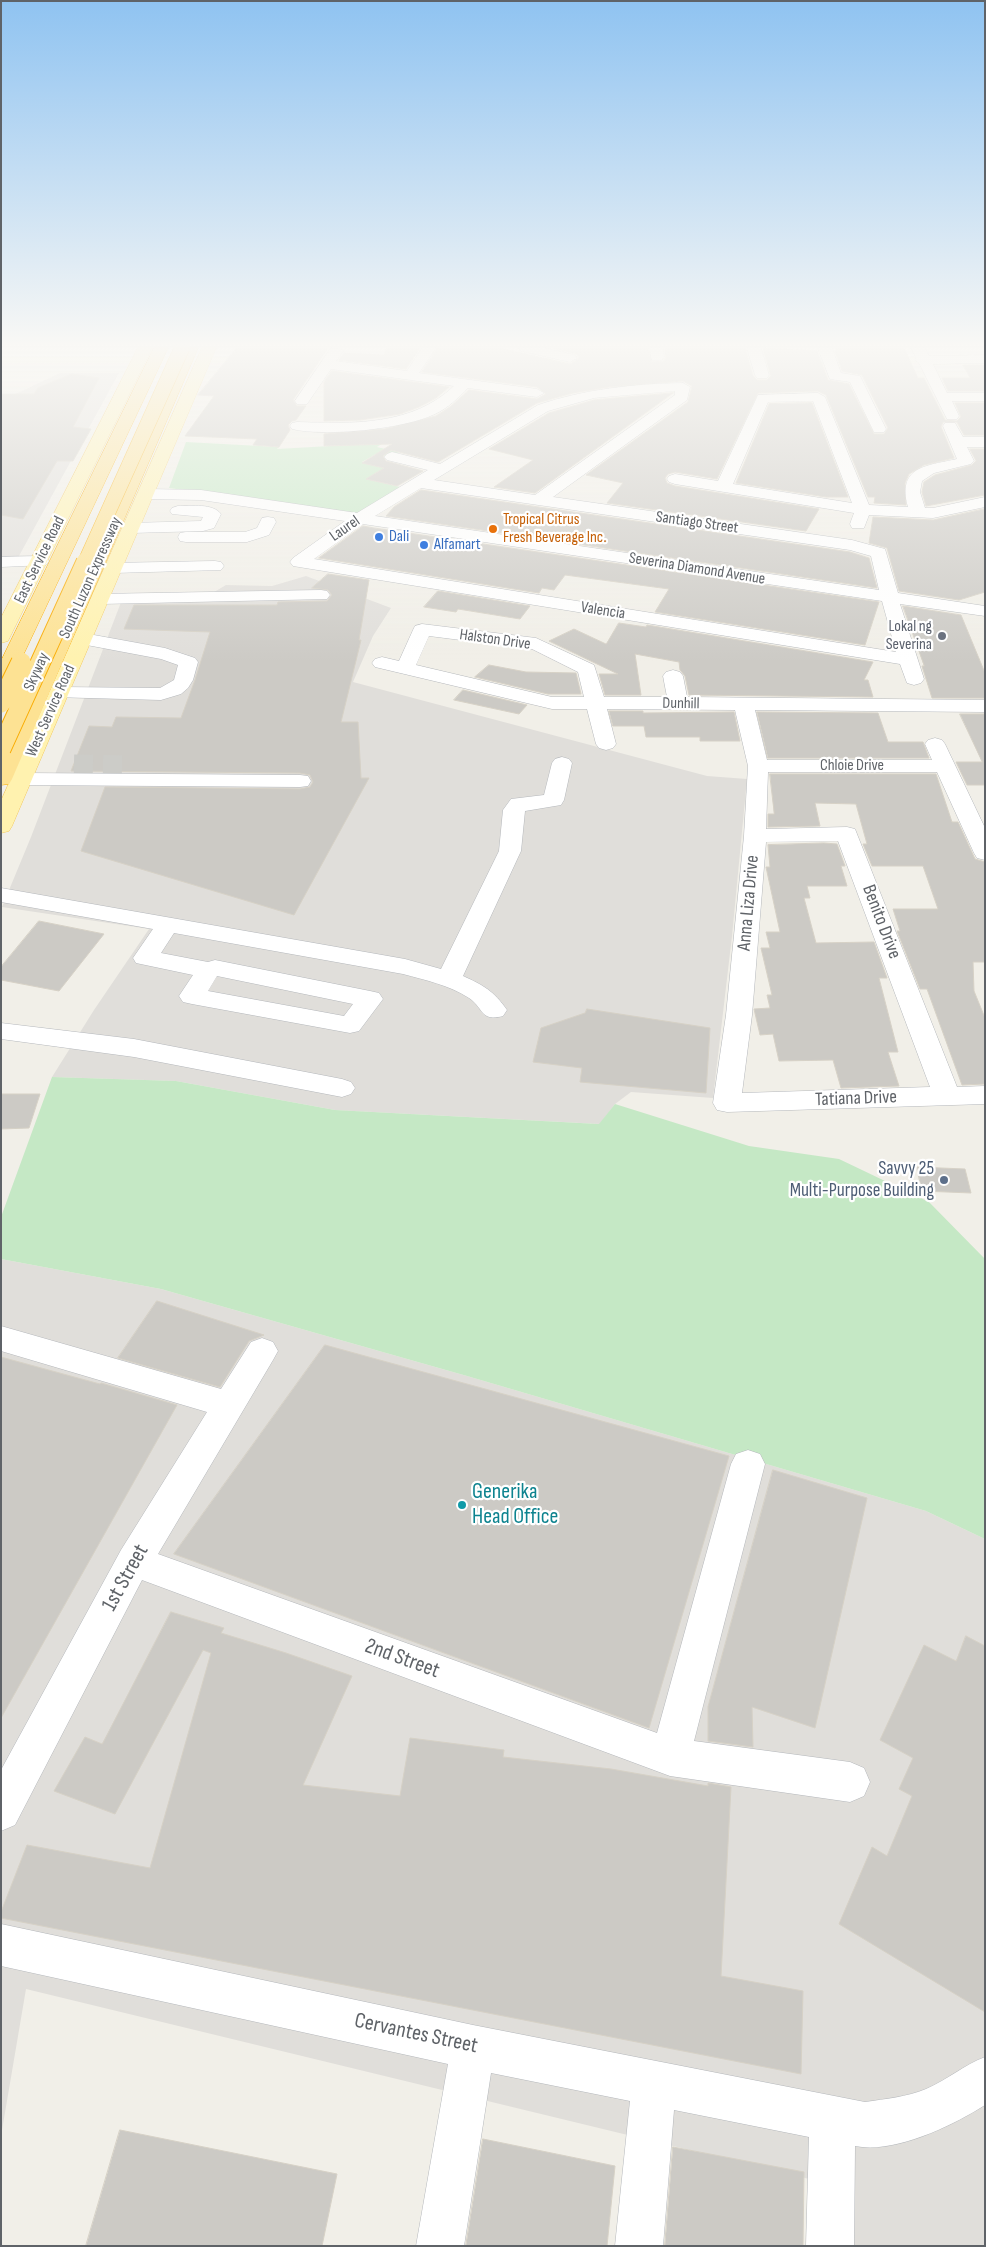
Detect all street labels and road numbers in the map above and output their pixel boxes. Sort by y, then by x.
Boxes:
street label: Santiago Street [654,508,740,538]
street label: Laurel [326,512,364,546]
street label: East Service Road [11,513,69,607]
street label: South Luzon Expressway [56,514,126,642]
street label: Severina Diamond Avenue [627,549,767,589]
street label: Valencia [579,598,627,624]
street label: Halston Drive [458,626,532,654]
street label: Skyway [20,650,54,694]
street label: West Service Road [22,662,80,760]
street label: Dunhill [662,694,700,714]
street label: Chloie Drive [820,756,884,776]
street label: Anna Liza Drive [733,854,765,952]
street label: Benito Drive [856,882,906,962]
street label: Tatiana Drive [815,1086,897,1112]
street label: 1st Street [97,1540,155,1616]
street label: 2nd Street [361,1633,443,1685]
street label: Cervantes Street [352,2008,480,2060]

